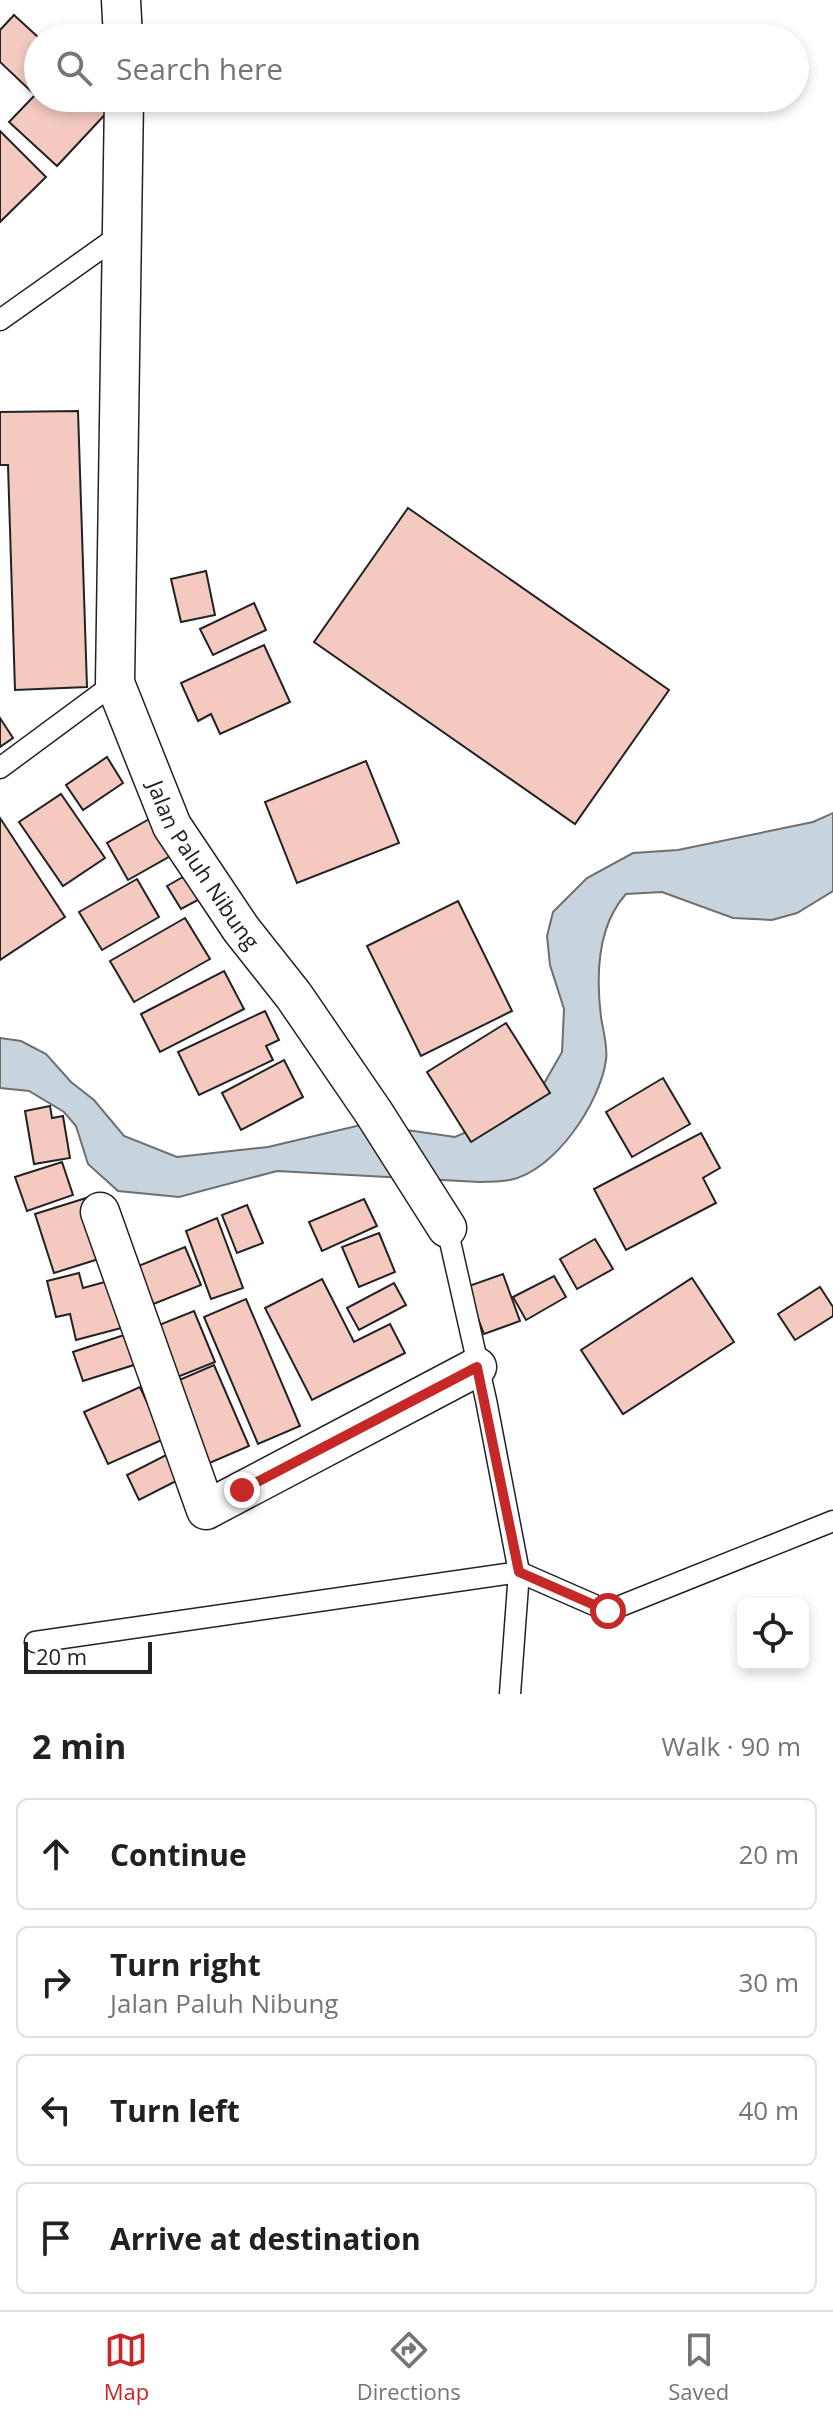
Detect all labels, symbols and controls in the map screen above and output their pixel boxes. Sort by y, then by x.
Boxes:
search box [24,24,809,112]
icon: search [52,46,96,90]
text: Search here [116,48,283,89]
street label: Jalan Paluh Nibung [141,774,267,955]
route end [224,1472,260,1508]
route start [590,1593,626,1629]
map controls [737,1598,809,1670]
button: locate [737,1598,809,1670]
scale bar [24,1638,152,1674]
text: 20 m [36,1641,87,1671]
text: 2 min [32,1723,126,1769]
text: Walk · 90 m [661,1728,801,1764]
icon: ahead [34,1832,78,1876]
text: Continue [110,1834,247,1875]
text: 20 m [738,1836,799,1872]
text: Turn right [110,1944,261,1985]
icon: right [34,1960,78,2004]
text: 30 m [738,1964,799,2000]
text: Jalan Paluh Nibung [110,1985,339,2021]
icon: left [34,2088,78,2132]
text: Turn left [110,2090,240,2131]
text: 40 m [738,2092,799,2128]
icon: arrive [34,2216,78,2260]
text: Arrive at destination [110,2218,421,2259]
tab: Map [104,2328,149,2406]
tab: Directions [357,2328,461,2406]
tab: Saved [668,2328,729,2406]

